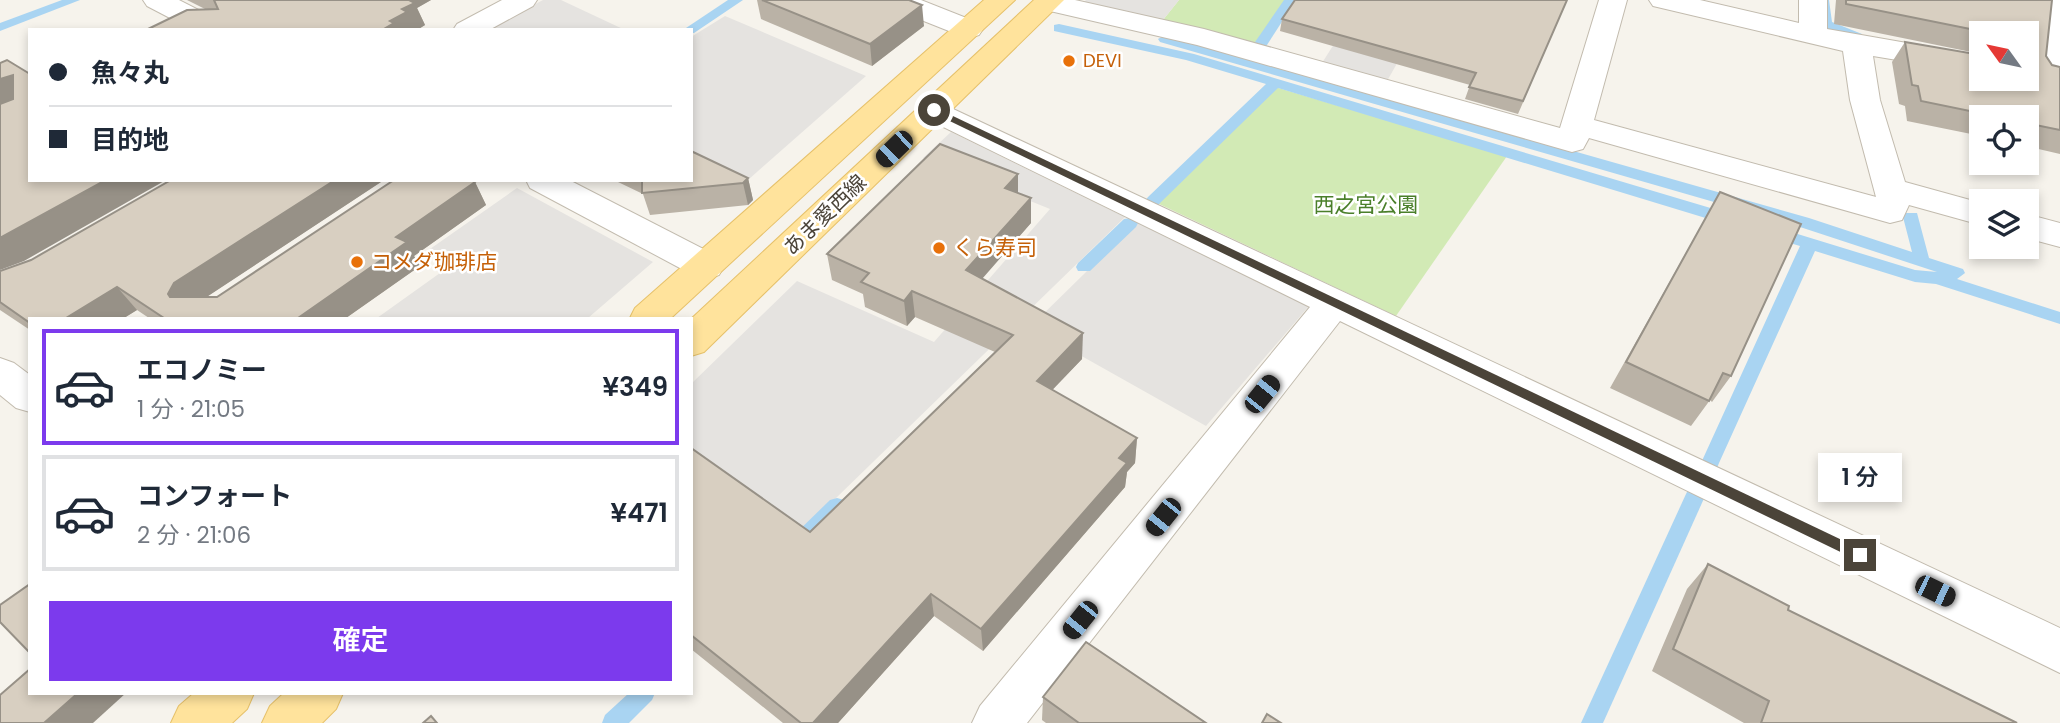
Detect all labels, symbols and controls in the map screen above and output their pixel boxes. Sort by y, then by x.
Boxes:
north arrow [1969,21,2039,91]
map controls [1969,21,2039,259]
place label: DEVI [1083,48,1122,73]
marker: DEVI [1061,53,1077,69]
text: 魚々丸 [91,55,169,91]
route start [918,94,950,126]
button: locate [1969,105,2039,175]
text: 目的地 [91,122,169,158]
car [872,127,917,171]
street label: あま愛西線 [777,168,872,262]
button: layers [1969,189,2039,259]
park label: 西之宮公園 [1314,190,1419,219]
place label: くら寿司 [953,233,1037,262]
marker: くら寿司 [931,240,947,256]
place label: コメダ珈琲店 [371,247,497,276]
marker: コメダ珈琲店 [349,254,365,270]
text: エコノミー [137,352,267,388]
icon: car [53,356,116,419]
text: ¥349 [602,369,668,405]
car [1241,371,1284,417]
text: 1 分 · 21:05 [137,393,245,425]
callout: 1 分 [1818,454,1902,503]
text: 1 分 [1842,461,1878,493]
text: コンフォート [137,478,292,514]
icon: car [53,482,116,545]
car [1142,494,1185,540]
text: ¥471 [611,495,668,531]
text: 2 分 · 21:06 [137,519,251,551]
route end [1844,539,1876,571]
car [1912,572,1959,610]
car [1059,597,1102,643]
button: 確定 [49,601,672,681]

